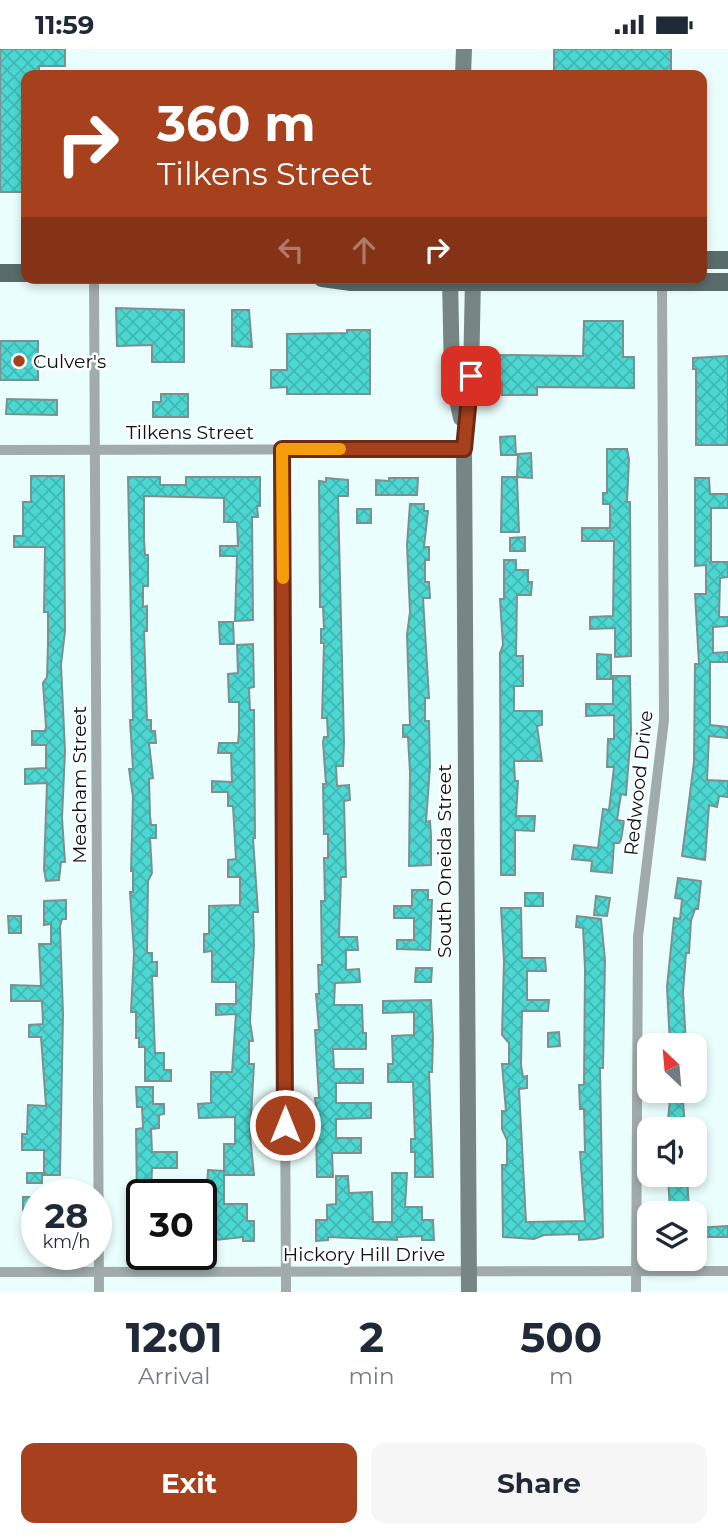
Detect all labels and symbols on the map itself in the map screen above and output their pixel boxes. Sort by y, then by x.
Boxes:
pin [441,346,501,406]
place label: Culver's [33,350,106,373]
marker: Culver's [11,353,27,369]
street label: Tilkens Street [126,421,254,444]
street label: Meacham Street [68,706,91,864]
street label: Redwood Drive [619,709,658,857]
street label: South Oneida Street [433,764,456,958]
north arrow [637,1033,707,1103]
position arrow [248,1088,322,1162]
speed limit sign: 30 [126,1179,217,1270]
street label: Hickory Hill Drive [283,1243,445,1266]

